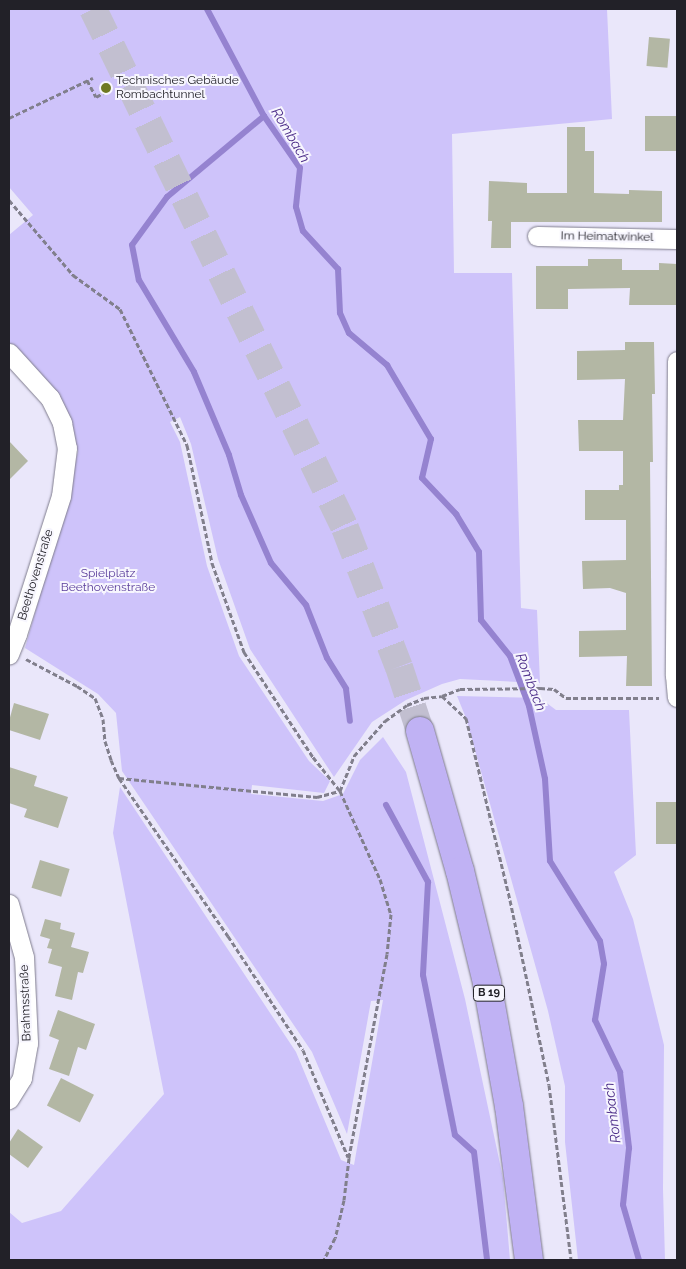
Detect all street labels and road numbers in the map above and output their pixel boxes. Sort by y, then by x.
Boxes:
street label: Im Heimatwinkel [561,229,653,245]
street label: Beethovenstraße [15,528,57,622]
street label: Brahmsstraße [17,964,35,1042]
road number: B 19 [473,984,505,1001]

